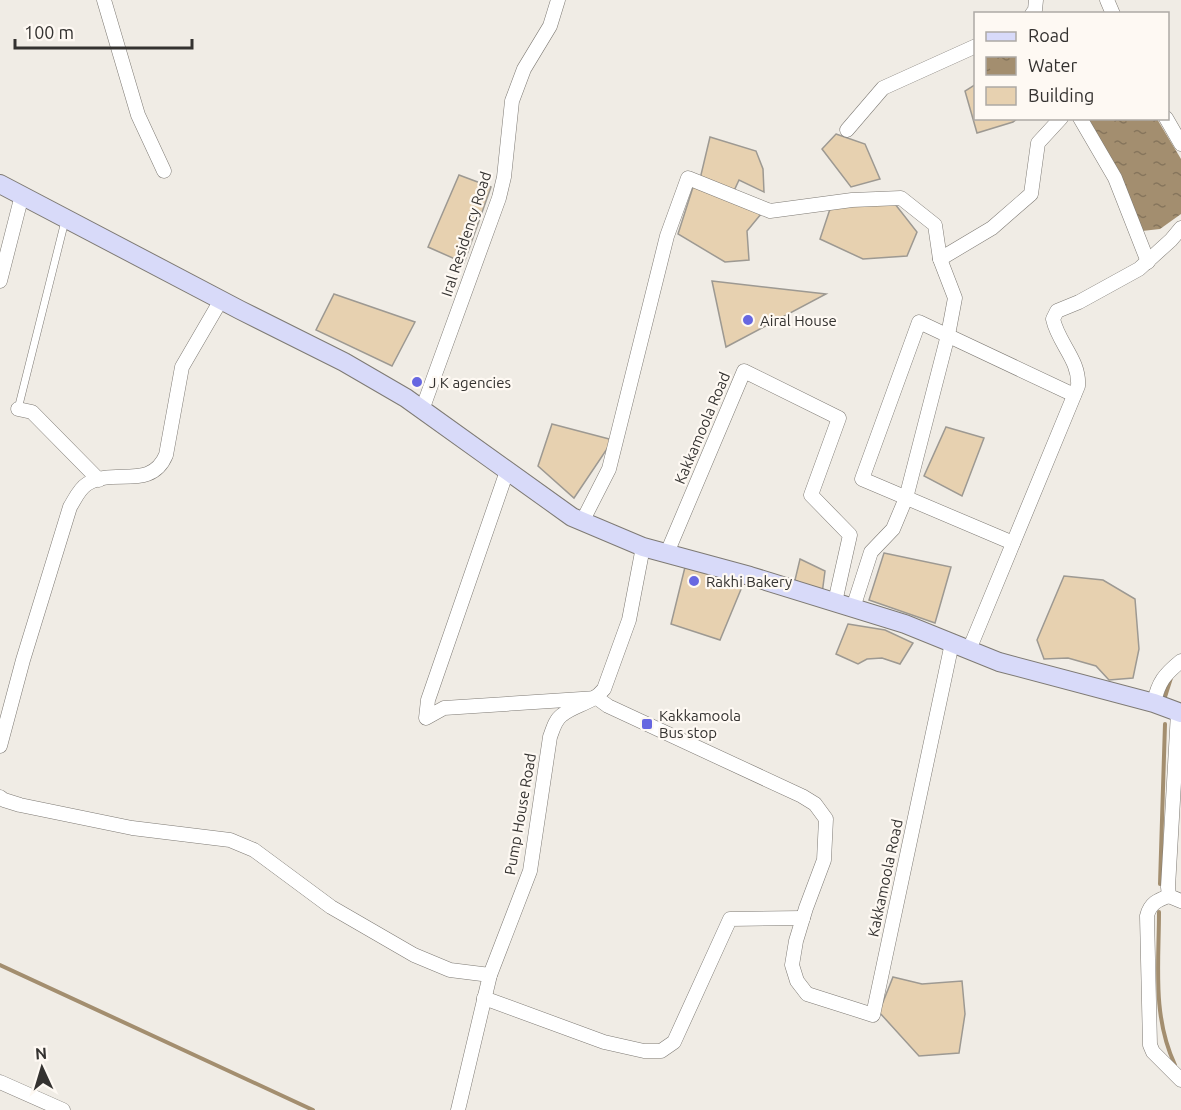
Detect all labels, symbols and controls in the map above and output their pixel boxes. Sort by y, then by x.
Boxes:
scale bar [15,12,192,50]
legend [974,12,1169,120]
text: 100 m [24,22,74,42]
text: Road [1028,25,1070,45]
text: Water [1028,55,1078,75]
text: Building [1028,85,1094,105]
street label: Iral Residency Road [438,169,494,299]
place label: Airal House [760,312,837,329]
marker: Airal House [741,313,755,327]
street label: Kakkamoola Road [671,370,733,486]
place label: J K agencies [429,374,511,391]
marker: J K agencies [410,375,424,389]
place label: Rakhi Bakery [706,573,792,590]
marker: Rakhi Bakery [687,574,701,588]
place label: Kakkamoola Bus stop [659,707,741,741]
marker: Kakkamoola Bus stop [640,717,654,731]
street label: Pump House Road [501,752,539,876]
street label: Kakkamoola Road [864,818,906,938]
north arrow [12,1038,72,1098]
text: N [34,1044,48,1062]

